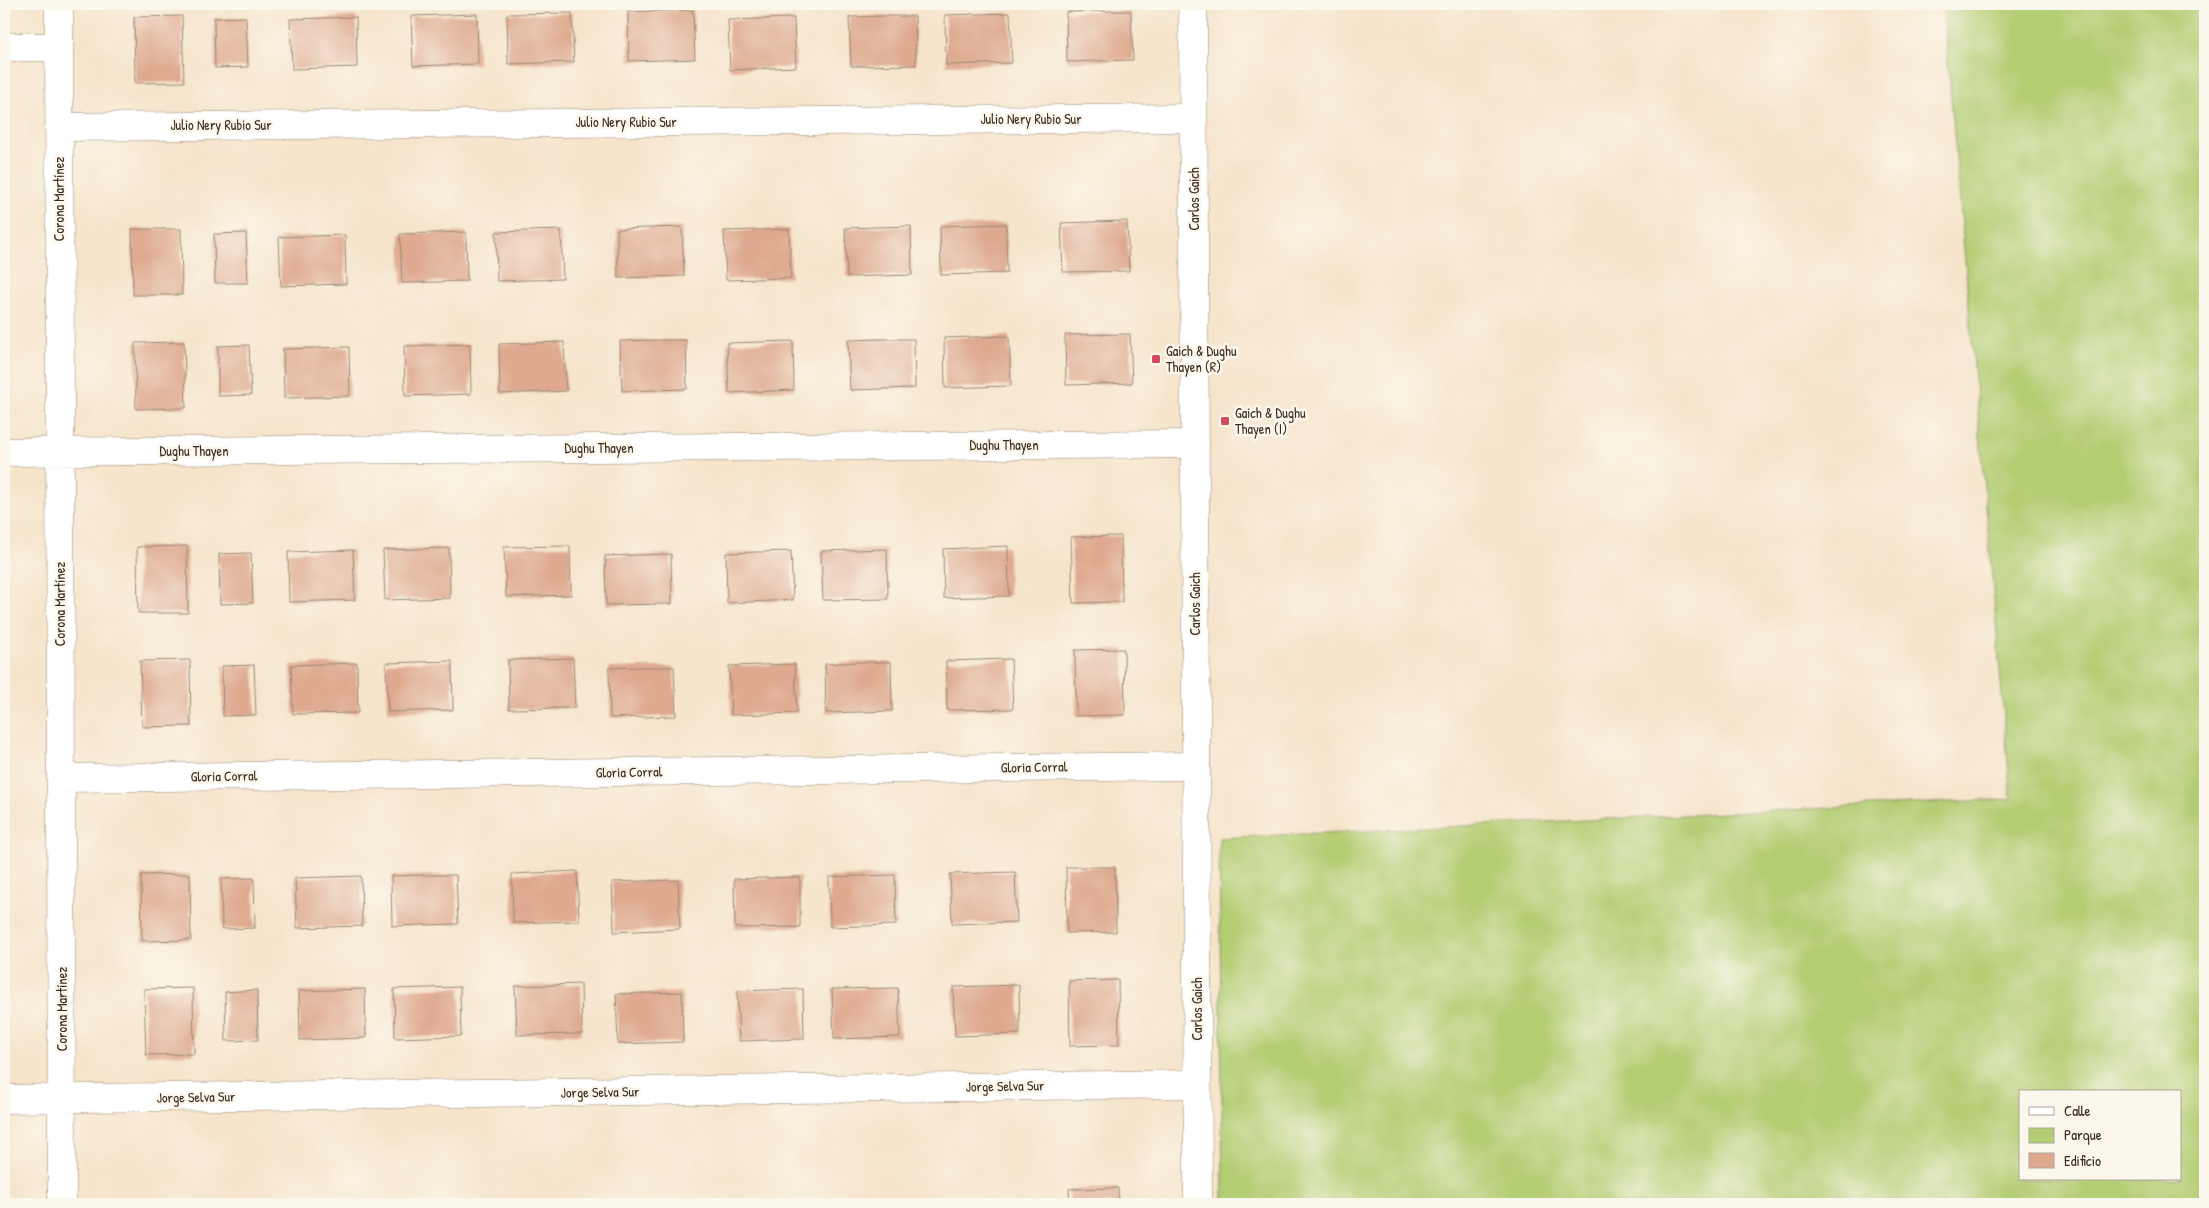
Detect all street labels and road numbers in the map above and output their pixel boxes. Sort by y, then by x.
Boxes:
street label: Julio Nery Rubio Sur [980,109,1082,129]
street label: Julio Nery Rubio Sur [575,112,677,132]
street label: Julio Nery Rubio Sur [170,115,272,135]
street label: Corona Martínez [49,157,68,241]
street label: Carlos Gaich [1184,167,1203,231]
street label: Dughu Thayen [970,435,1038,455]
street label: Dughu Thayen [565,438,633,458]
street label: Dughu Thayen [160,441,228,461]
street label: Corona Martínez [50,562,69,646]
street label: Carlos Gaich [1185,572,1204,636]
street label: Gloria Corral [1001,756,1068,777]
street label: Gloria Corral [596,761,663,782]
street label: Gloria Corral [191,765,258,786]
street label: Corona Martínez [52,967,71,1051]
street label: Carlos Gaich [1187,977,1206,1041]
street label: Jorge Selva Sur [965,1075,1045,1097]
street label: Jorge Selva Sur [560,1081,640,1103]
street label: Jorge Selva Sur [156,1086,236,1108]

